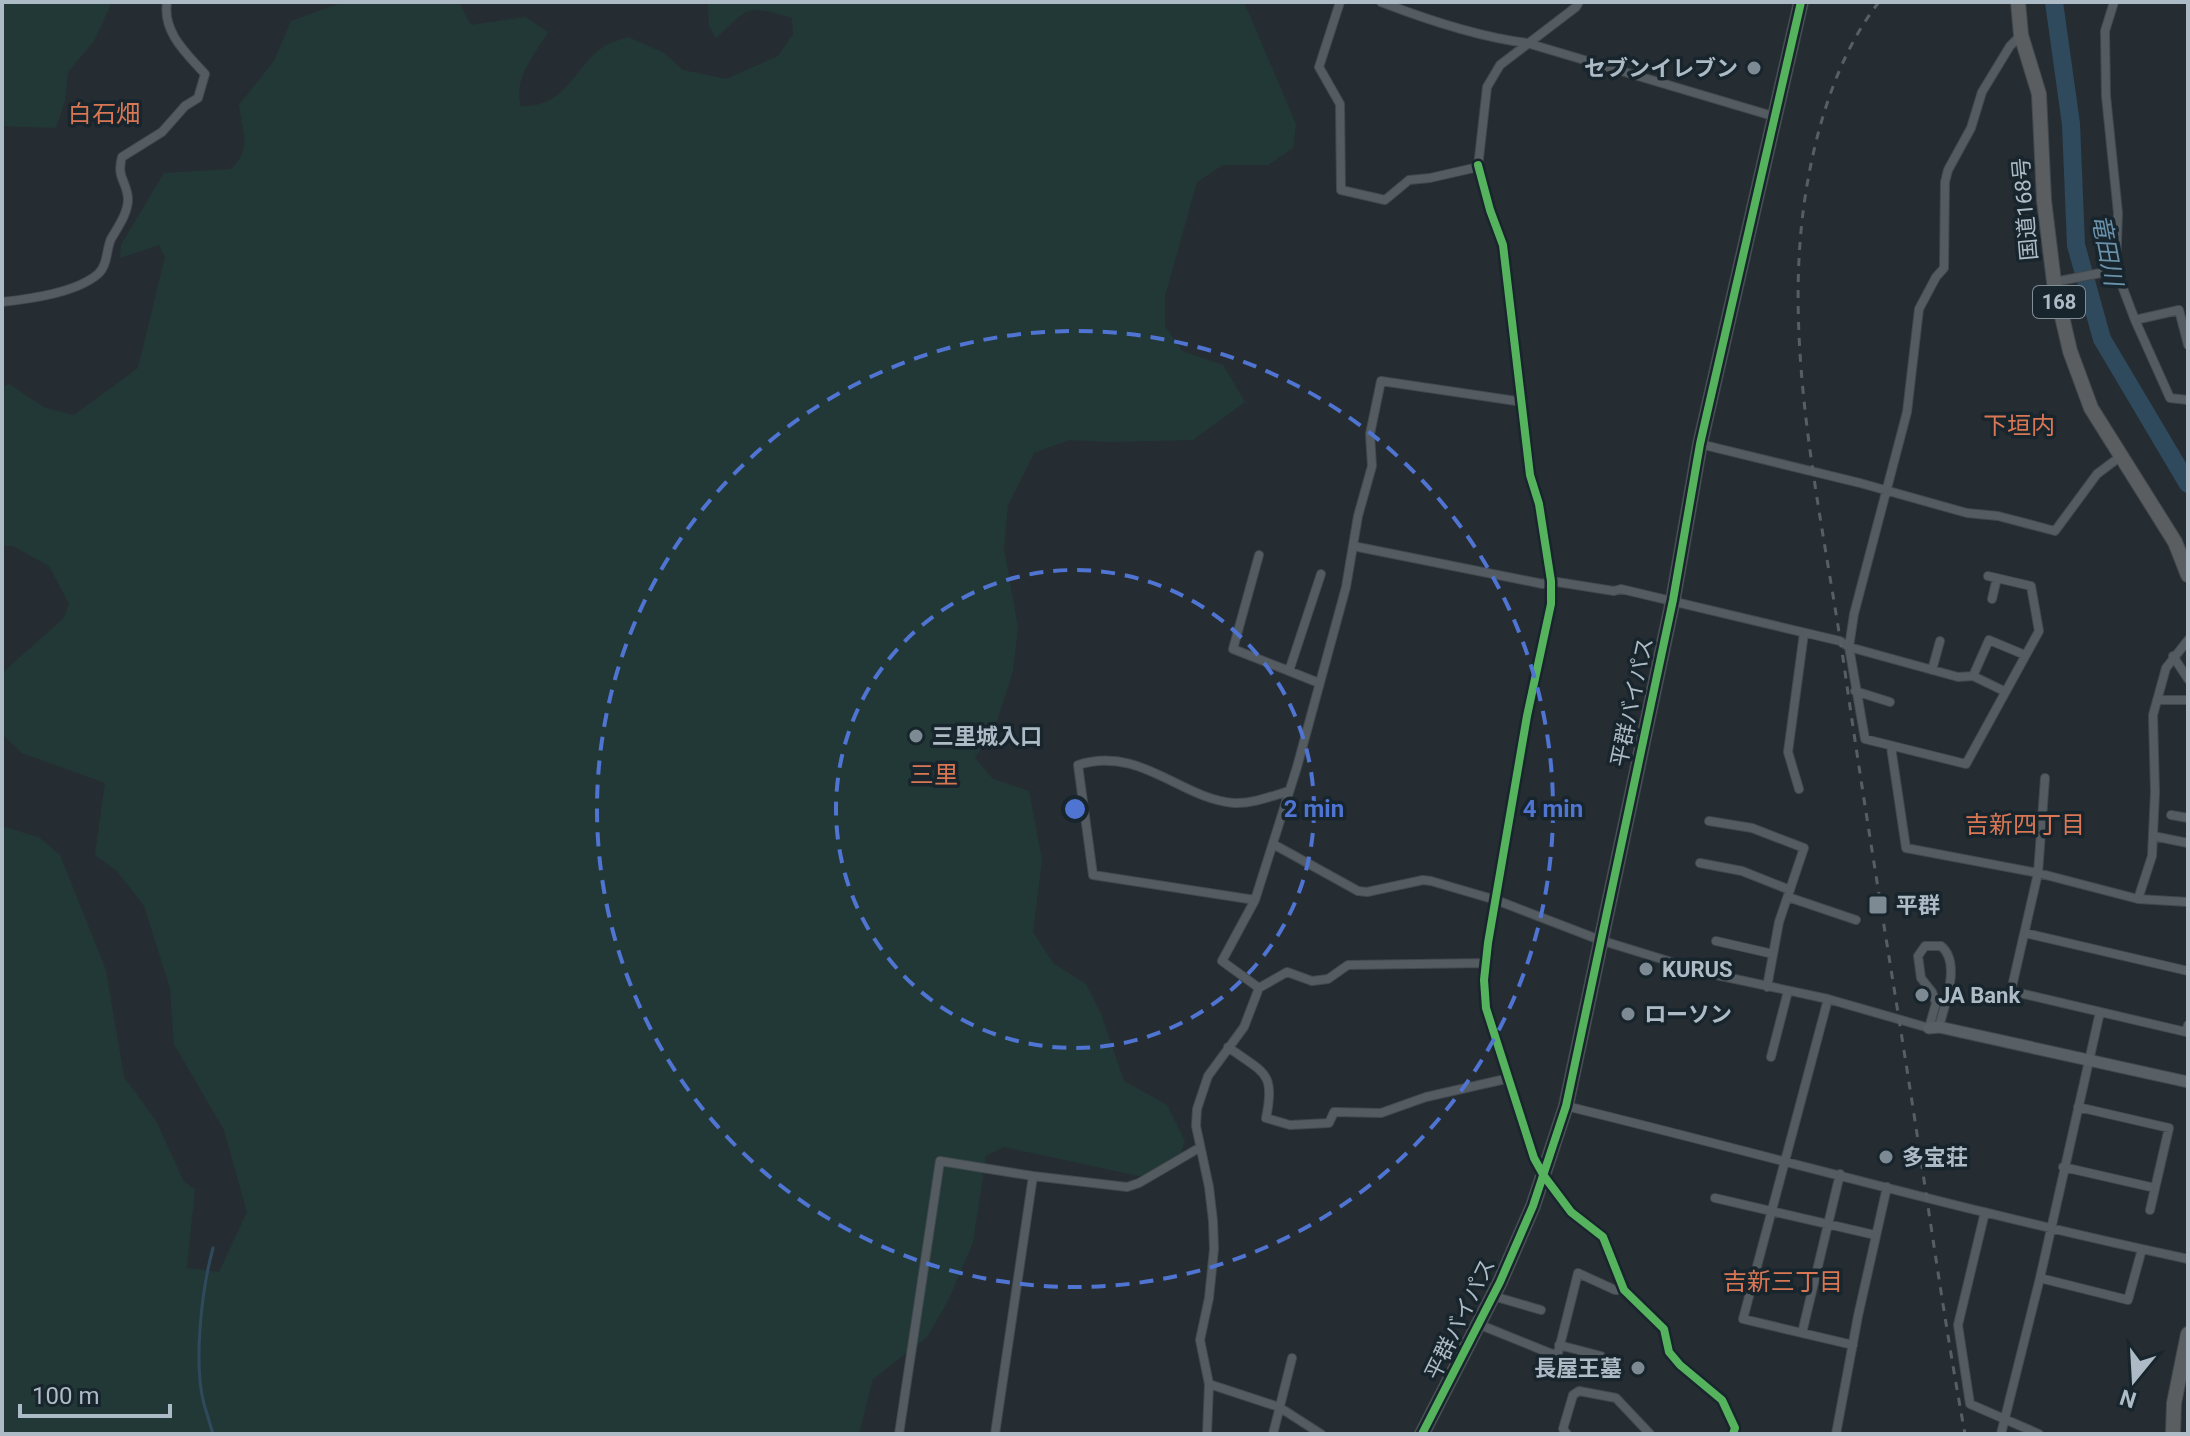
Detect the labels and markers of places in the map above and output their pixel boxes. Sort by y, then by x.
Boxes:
place label: セブンイレブン [1584,56,1738,81]
marker: セブンイレブン [1745,59,1763,77]
place label: 三里城入口 [932,724,1042,749]
marker: 三里城入口 [907,727,925,745]
centre of rings [1061,795,1089,823]
place label: 平群 [1896,893,1940,918]
marker: 平群 [1867,894,1889,916]
place label: KURUS [1662,957,1733,982]
marker: KURUS [1637,960,1655,978]
place label: JA Bank [1938,983,2020,1008]
marker: JA Bank [1913,986,1931,1004]
place label: ローソン [1644,1002,1732,1027]
marker: ローソン [1619,1005,1637,1023]
place label: 多宝荘 [1902,1145,1968,1170]
marker: 多宝荘 [1877,1148,1895,1166]
place label: 長屋王墓 [1534,1356,1622,1381]
marker: 長屋王墓 [1629,1359,1647,1377]

